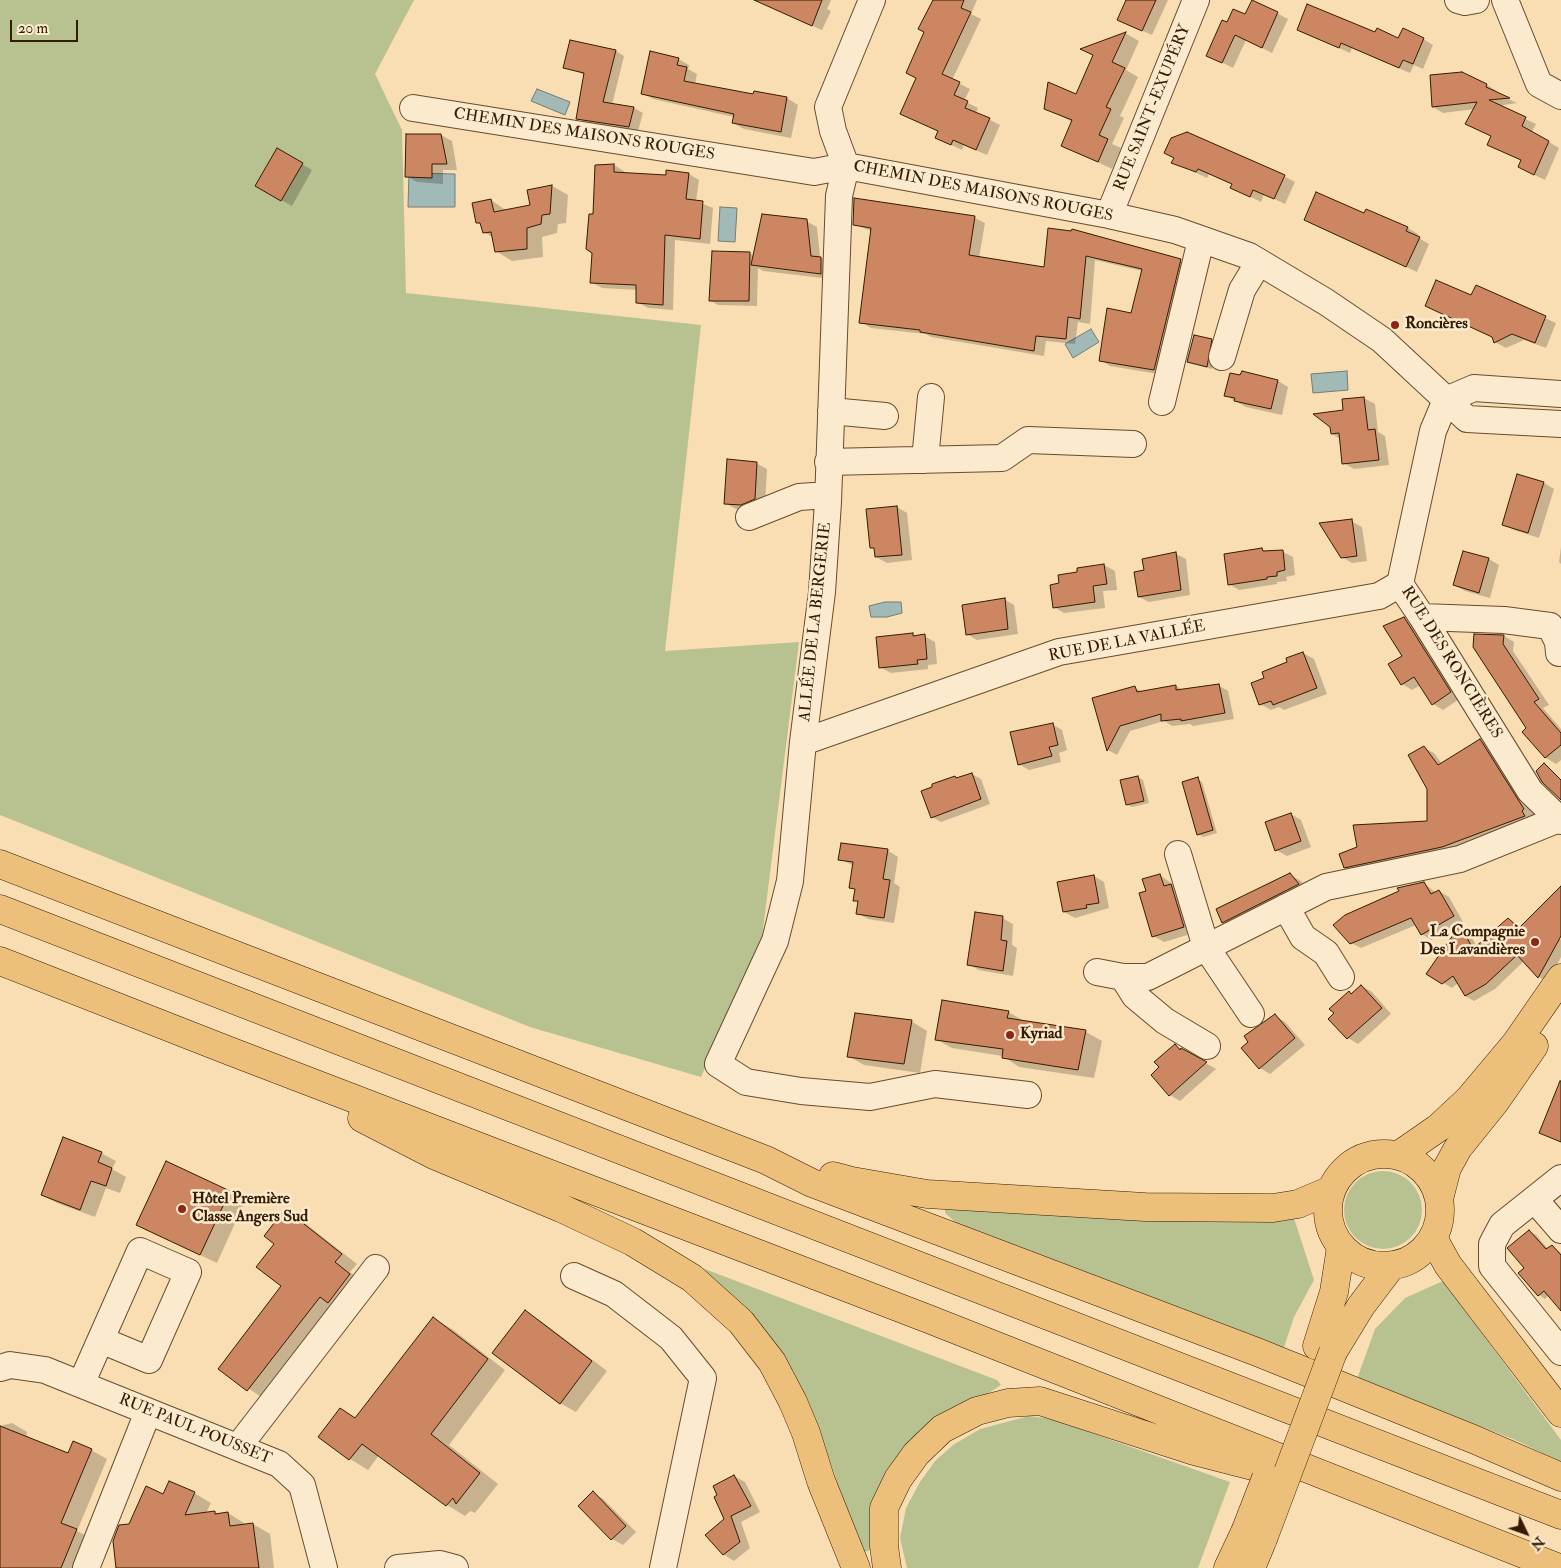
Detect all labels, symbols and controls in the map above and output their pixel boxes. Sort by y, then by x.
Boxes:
scale bar [12,10,80,42]
text: 20 m [18,19,48,38]
street label: RUE SAINT-EXUPÉRY [1111,22,1195,194]
street label: CHEMIN DES MAISONS ROUGES [452,105,716,165]
street label: CHEMIN DES MAISONS ROUGES [851,157,1115,227]
place label: Roncières [1405,315,1468,335]
marker: Roncières [1389,319,1401,331]
street label: ALLÉE DE LA BERGERIE [796,521,836,723]
street label: RUE DES RONCIÈRES [1396,583,1506,743]
street label: RUE DE LA VALLÉE [1047,617,1207,667]
place label: La Compagnie Des Lavandières [1420,923,1525,961]
marker: La Compagnie Des Lavandières [1529,936,1541,948]
place label: Kyriad [1020,1025,1062,1045]
marker: Kyriad [1004,1029,1016,1041]
place label: Hôtel Première Classe Angers Sud [192,1190,308,1228]
marker: Hôtel Première Classe Angers Sud [176,1203,188,1215]
street label: RUE PAUL POUSSET [116,1391,274,1469]
north arrow [1501,1508,1551,1558]
text: N [1527,1533,1548,1554]

